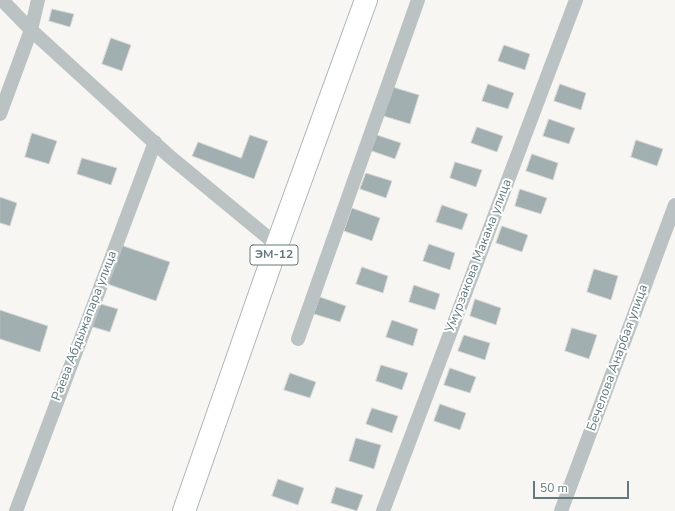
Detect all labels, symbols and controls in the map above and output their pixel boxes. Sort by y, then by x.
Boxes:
street label: Умурзакова Макама улица [443,177,515,335]
road number: ЭМ-12 [250,245,298,265]
street label: Раева Абдыжапара улица [49,249,121,403]
street label: Бечелова Анарбая улица [584,283,652,433]
scale bar [535,473,631,499]
text: 50 m [540,480,568,496]

